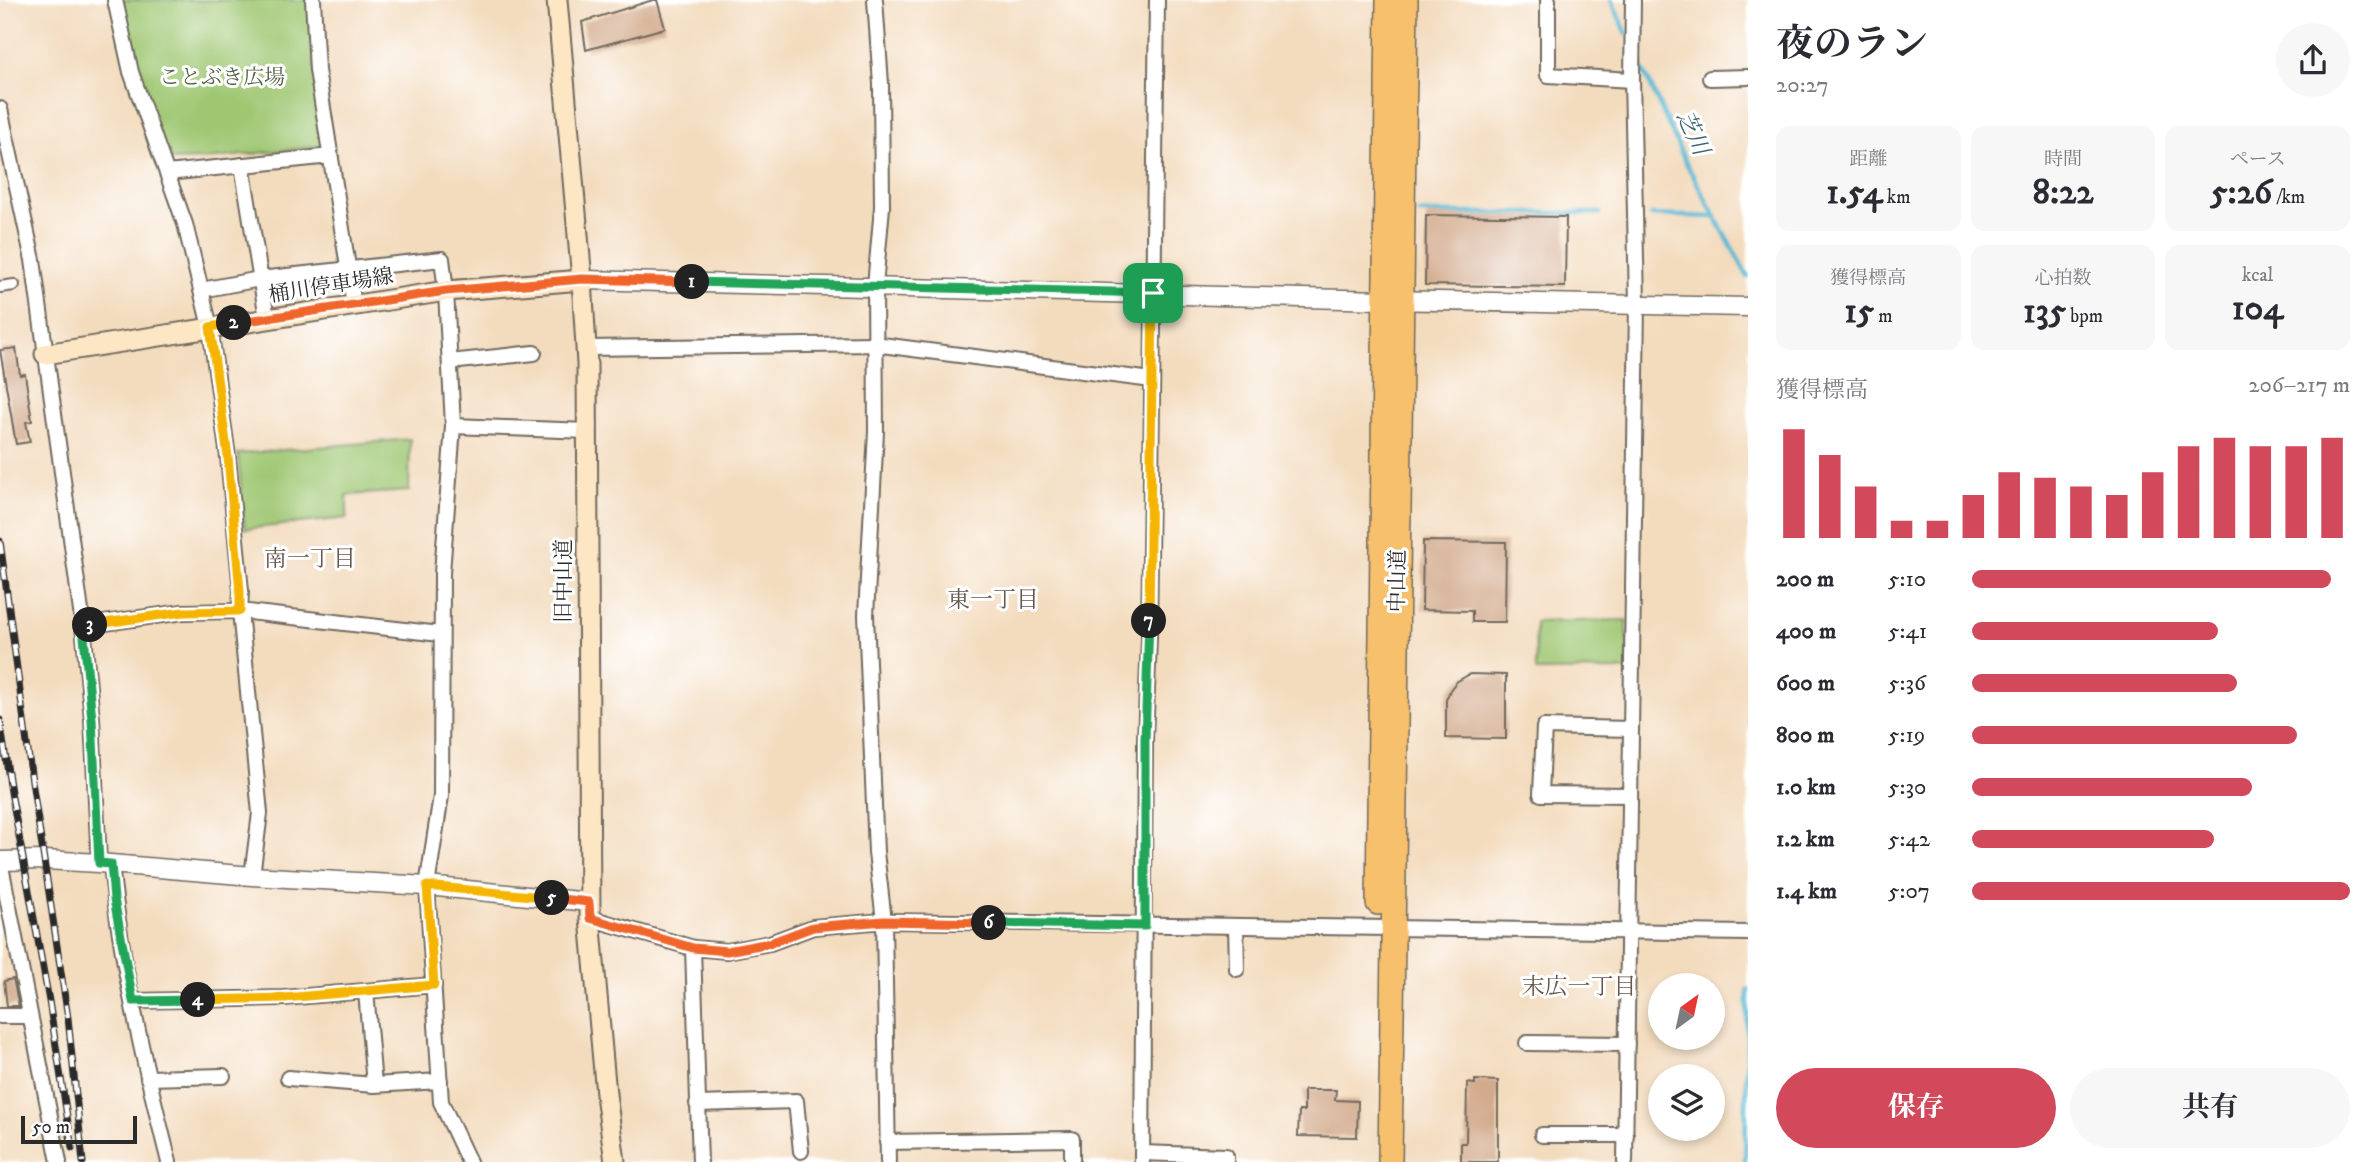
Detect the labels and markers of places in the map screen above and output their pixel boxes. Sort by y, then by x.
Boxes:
pin [1123,263,1183,323]
pin: 1 [674,264,710,300]
pin: 2 [216,306,252,340]
pin: 7 [1132,604,1166,638]
pin: 3 [72,608,108,642]
pin: 5 [534,880,570,916]
pin: 6 [972,906,1006,940]
pin: 4 [180,982,216,1018]

